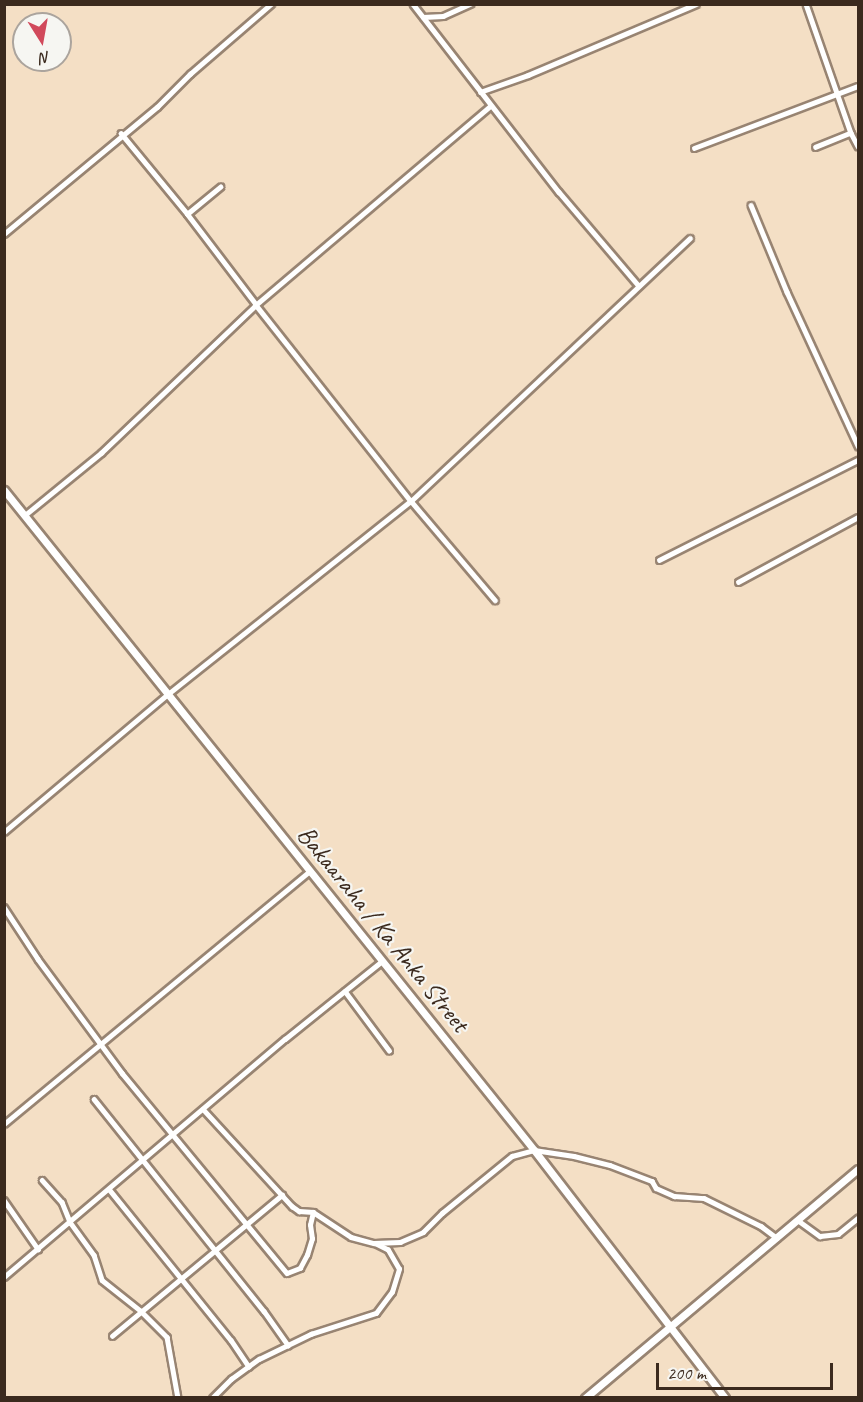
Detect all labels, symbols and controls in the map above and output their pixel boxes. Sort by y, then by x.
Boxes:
north arrow [12,12,72,72]
text: N [38,47,52,68]
street label: Bakaaraha / Ka Anka Street [290,819,476,1039]
scale bar [659,1351,836,1389]
text: 200 m [667,1362,706,1384]

